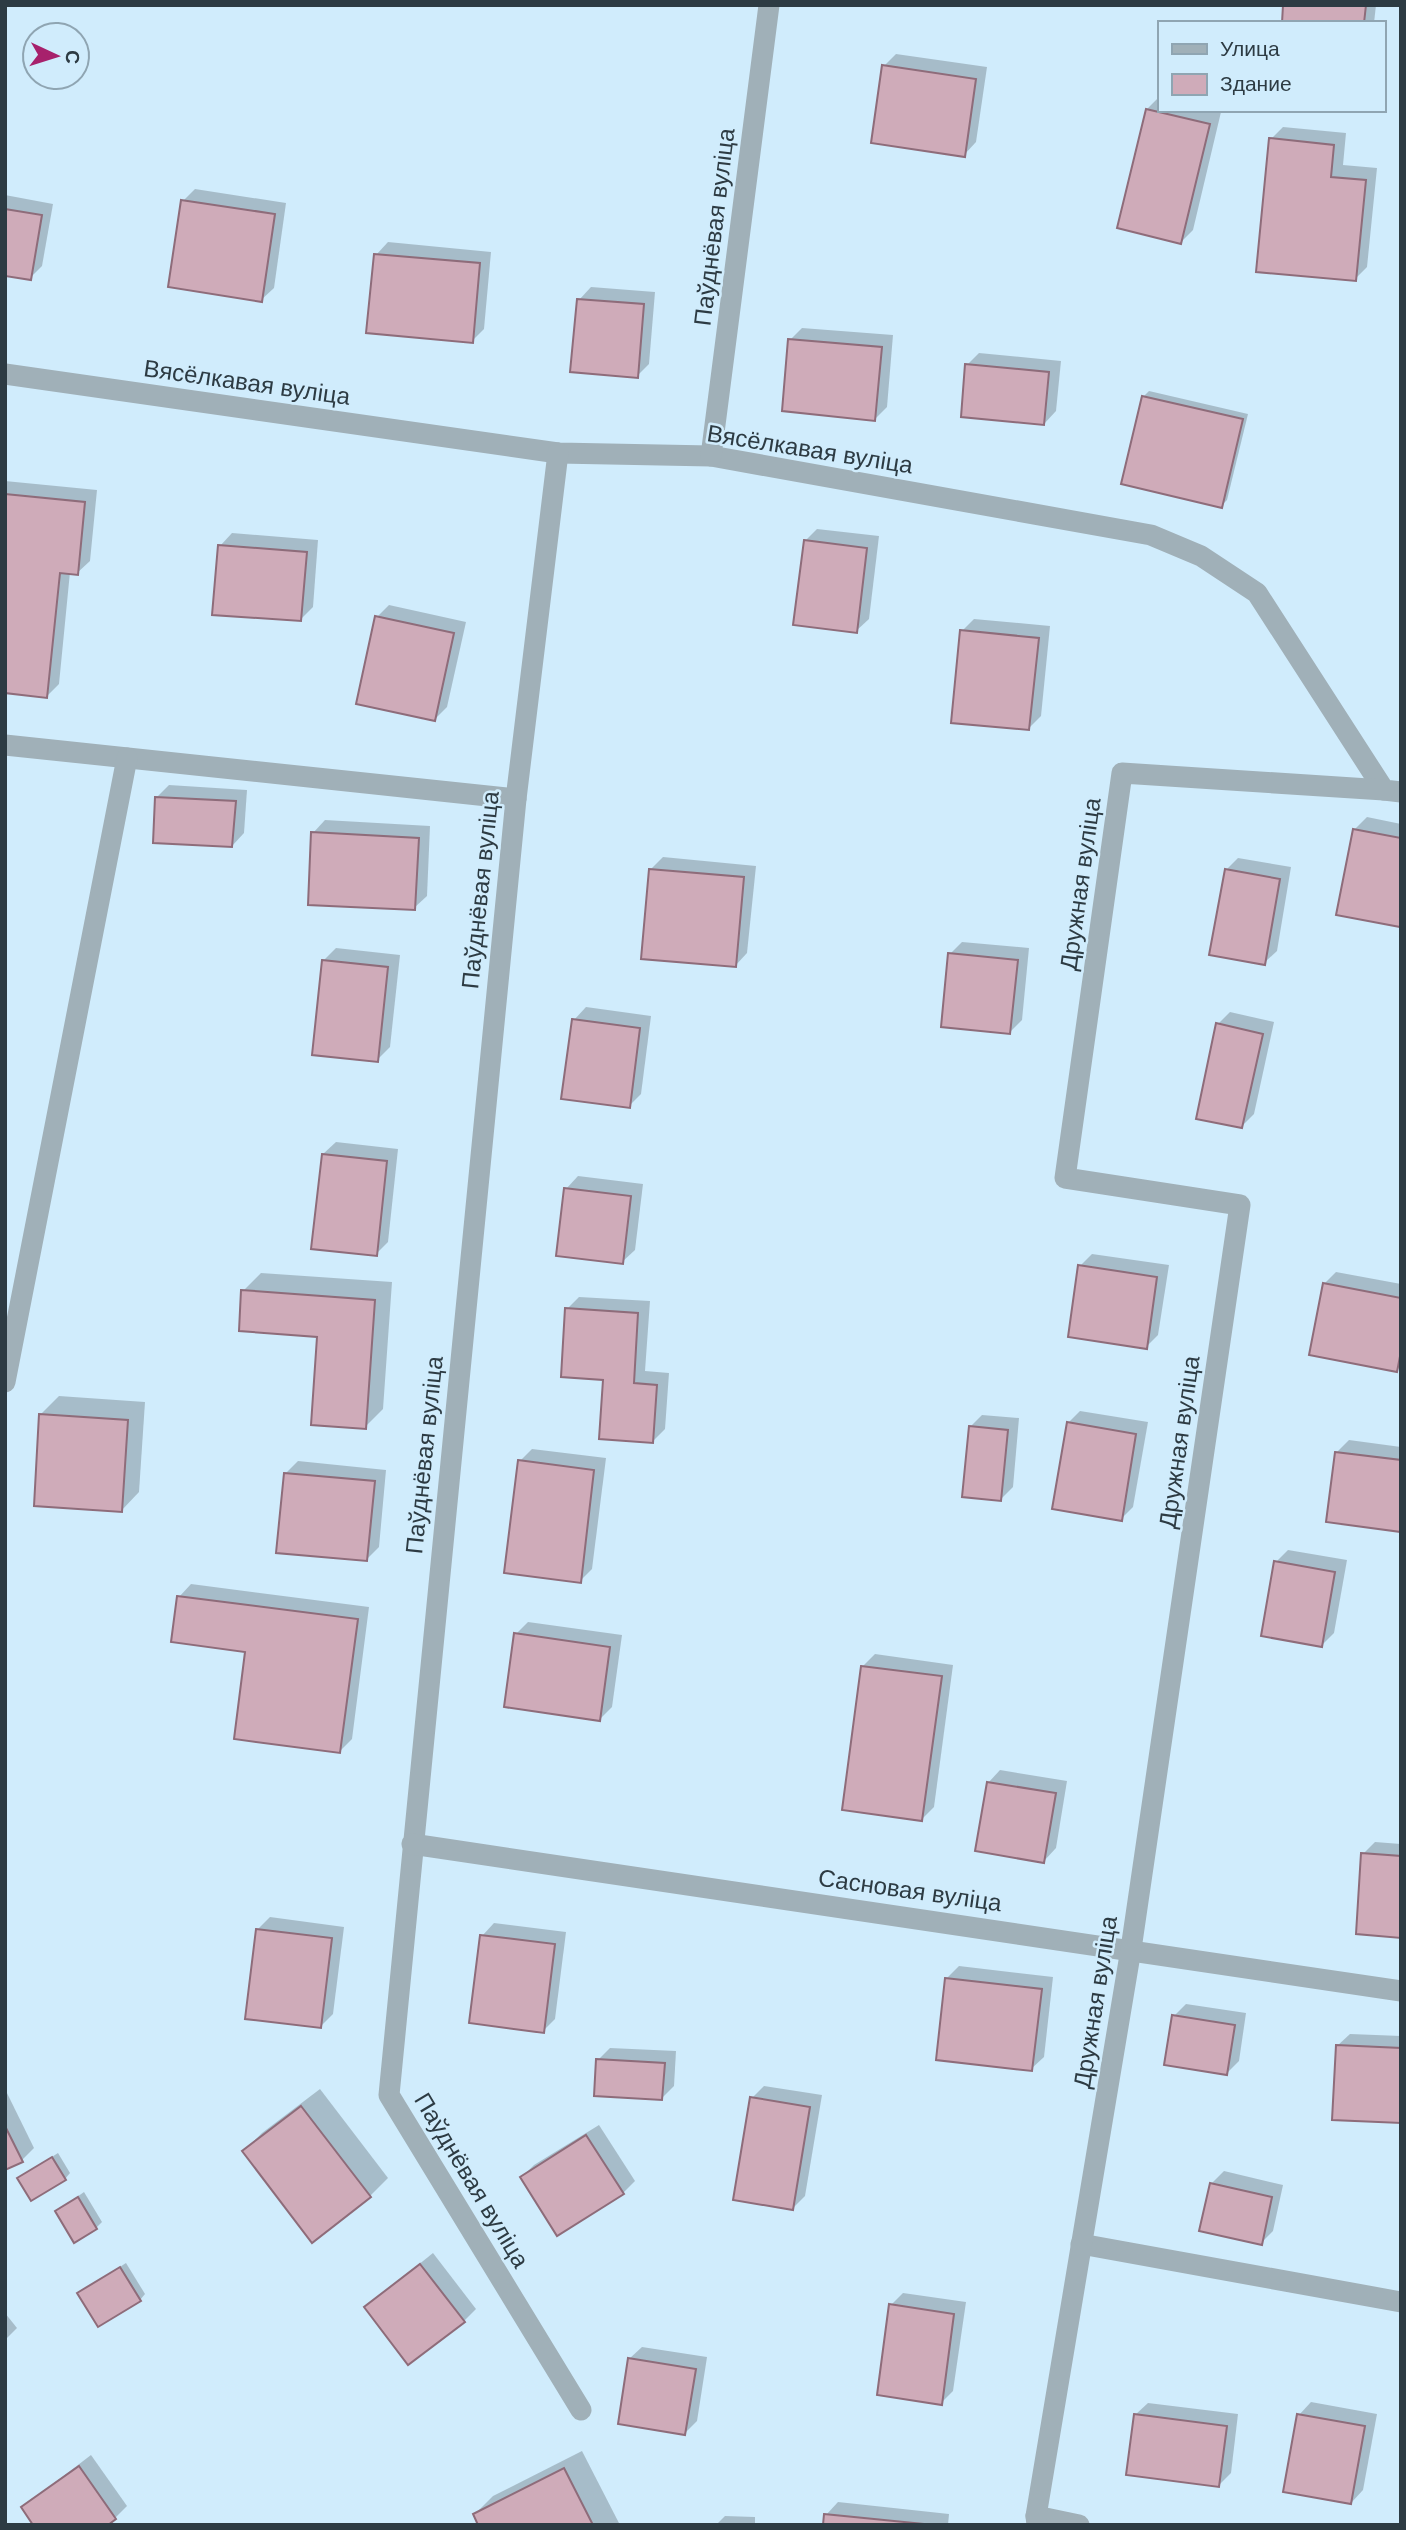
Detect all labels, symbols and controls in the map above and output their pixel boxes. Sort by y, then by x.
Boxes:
north arrow [21,21,91,91]
legend [1158,21,1385,112]
text: Улица [1220,37,1280,60]
text: С [61,50,83,65]
text: Здание [1220,72,1292,95]
street label: Паўднёвая вуліца [688,126,740,327]
street label: Вясёлкавая вуліца [142,354,353,410]
street label: Вясёлкавая вуліца [705,419,916,479]
street label: Паўднёвая вуліца [456,789,504,990]
street label: Дружная вуліца [1055,795,1106,972]
street label: Дружная вуліца [1154,1353,1205,1530]
street label: Паўднёвая вуліца [400,1354,448,1555]
street label: Сасновая вуліца [816,1864,1004,1916]
street label: Дружная вуліца [1068,1913,1122,2090]
street label: Паўднёвая вуліца [409,2088,535,2273]

